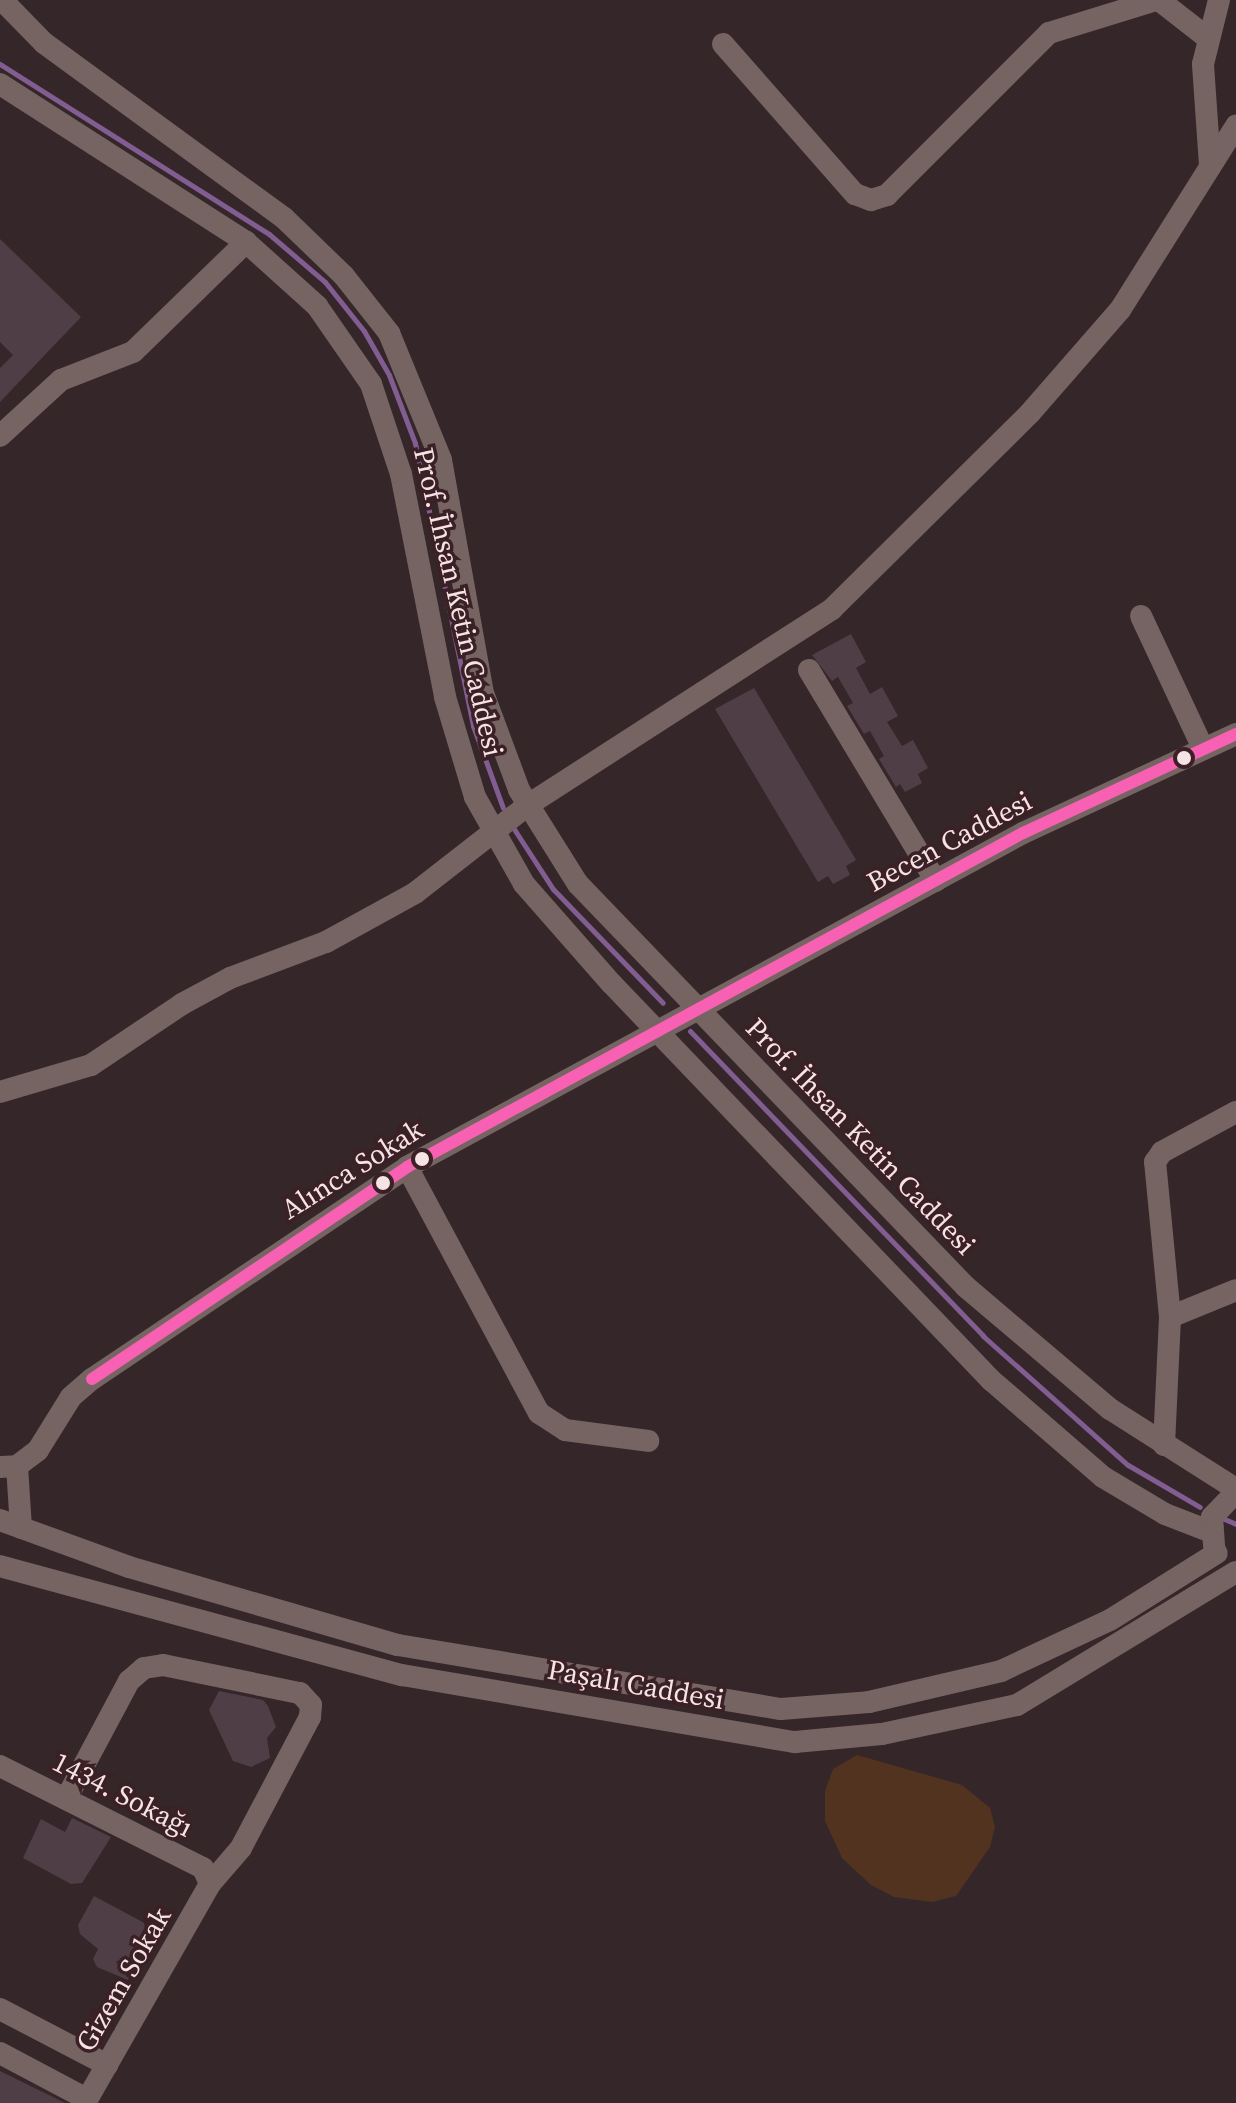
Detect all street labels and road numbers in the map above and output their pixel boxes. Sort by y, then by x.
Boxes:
street label: Prof. İhsan Ketin Caddesi [407,444,511,760]
street label: Becen Caddesi [861,783,1037,899]
street label: Prof. İhsan Ketin Caddesi [739,1011,983,1261]
street label: Alınca Sokak [275,1112,429,1226]
street label: Paşalı Caddesi [545,1652,727,1716]
street label: 1434. Sokağı [47,1744,199,1844]
street label: Gizem Sokak [68,1901,178,2057]

